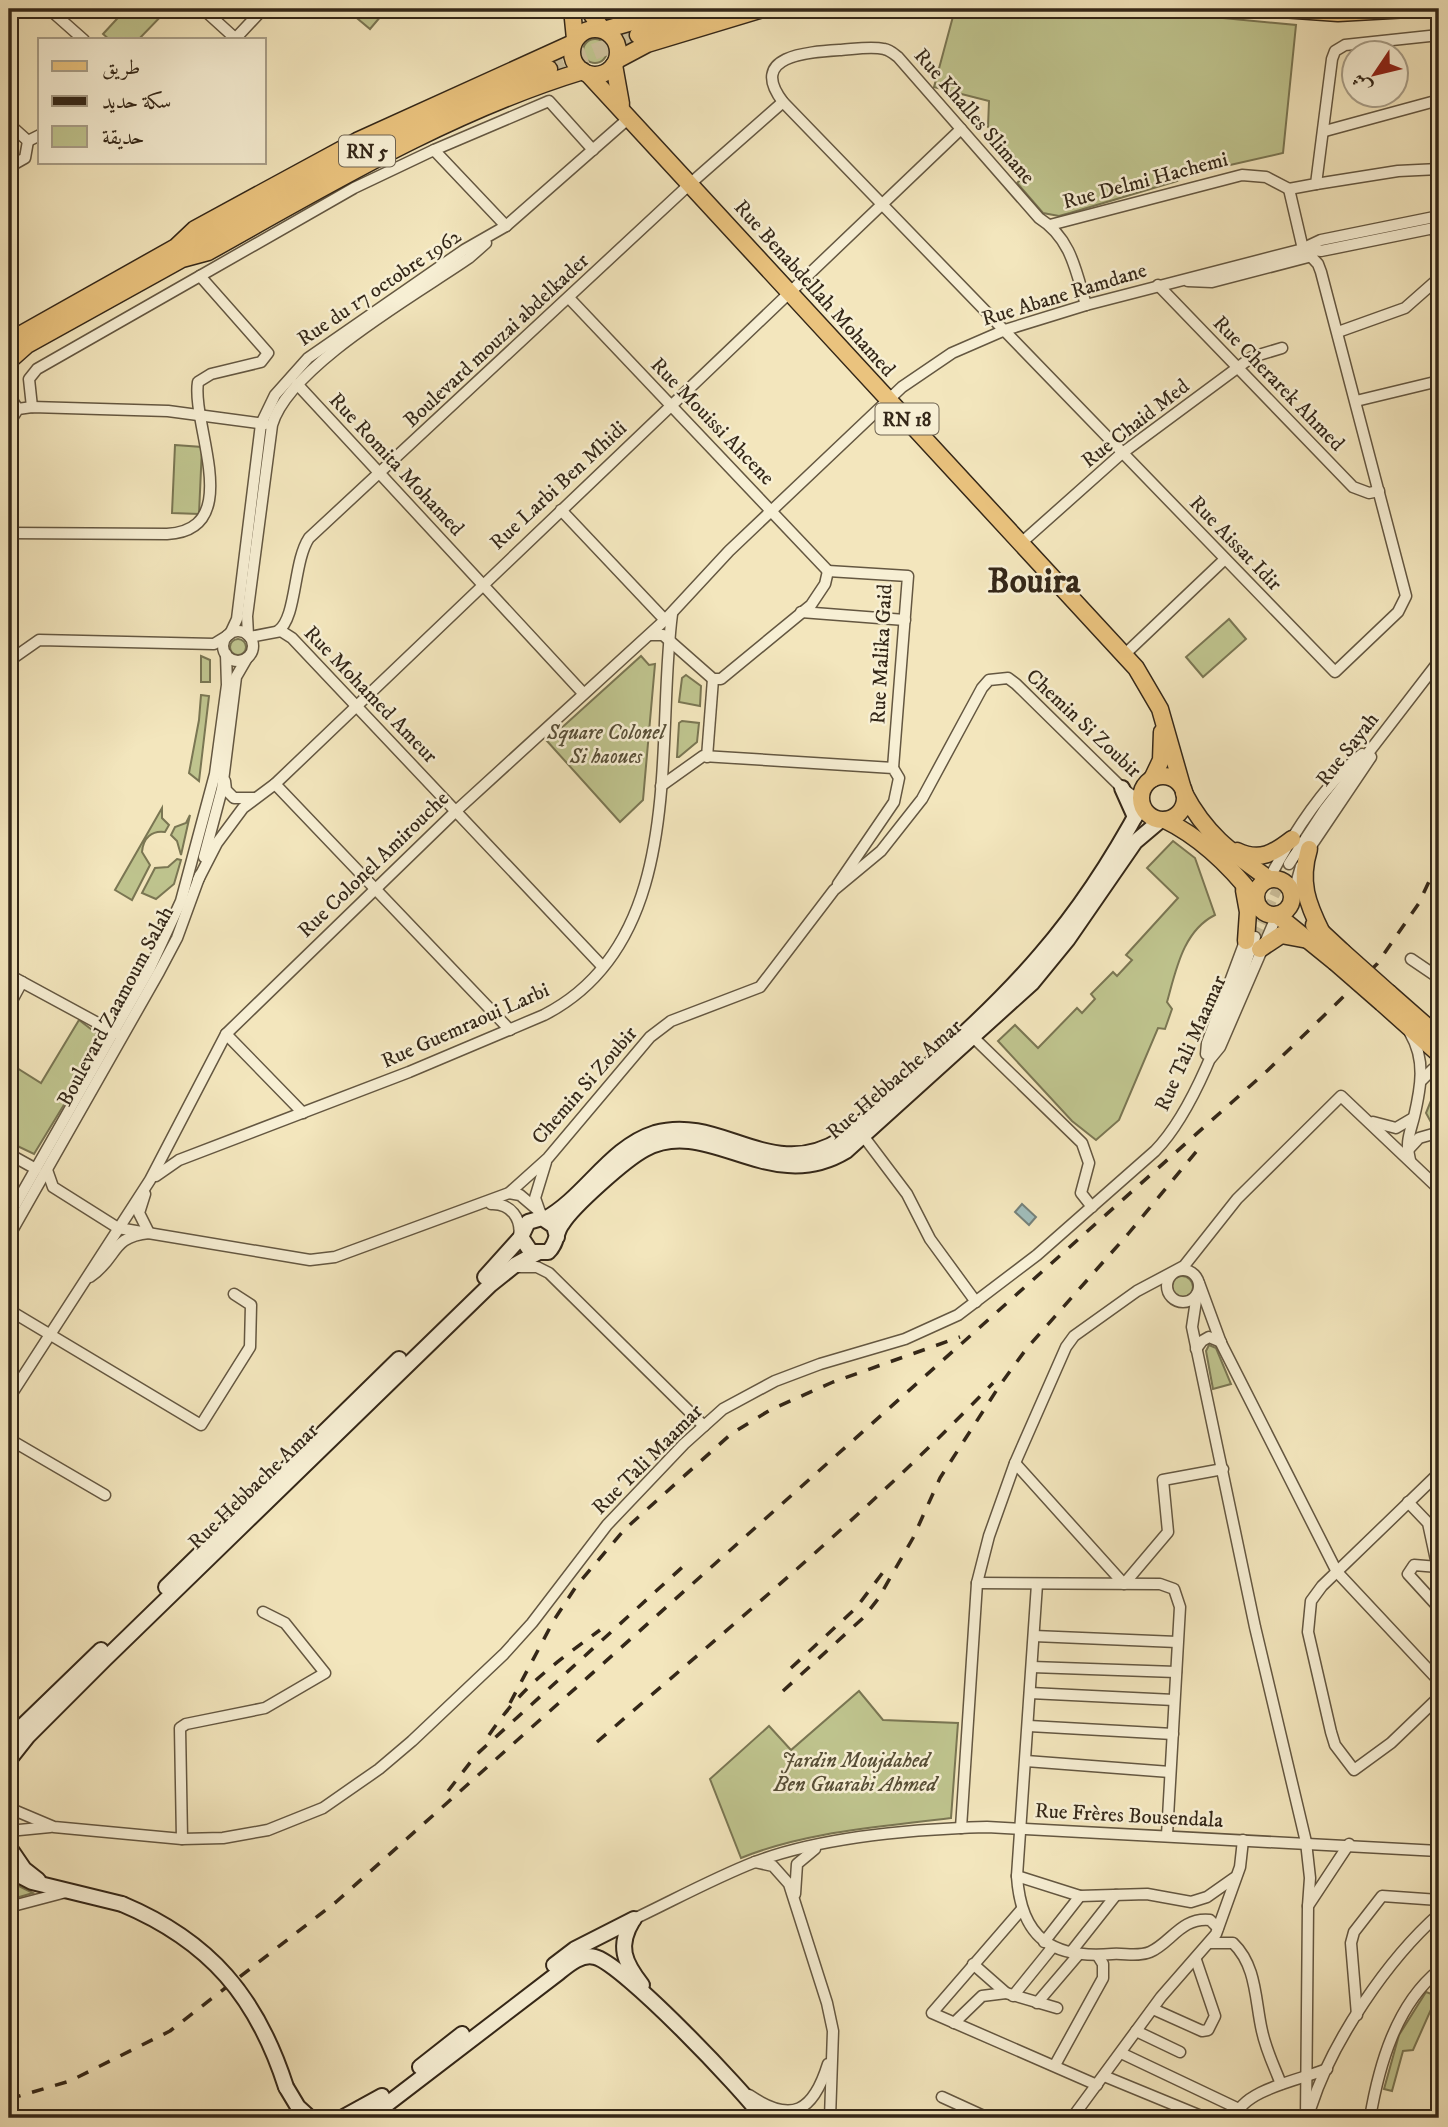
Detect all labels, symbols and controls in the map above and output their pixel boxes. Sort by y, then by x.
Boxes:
legend [38,38,266,164]
north arrow [1340,38,1410,108]
street label: Rue Khalles Slimane [908,43,1041,190]
text: طريق [102,55,140,81]
text: ش [1347,69,1377,97]
text: سكة حديد [102,89,172,115]
text: حديقة [102,125,145,151]
road number: RN 5 [339,136,395,167]
street label: Rue Delmi Hachemi [1060,146,1231,216]
street label: Rue Benabdellah Mohamed [728,195,901,383]
street label: Rue du 17 octobre 1962 [293,223,467,352]
street label: Boulevard mouzai abdelkader [399,248,595,433]
street label: Rue Abane Ramdane [979,257,1150,332]
street label: Rue Cherarek Ahmed [1207,311,1350,457]
street label: Rue Mouissi Ahcene [645,352,780,491]
street label: Rue Chaid Med [1077,373,1195,474]
street label: Rue Romita Mohamed [323,388,470,542]
road number: RN 18 [876,404,939,434]
street label: Rue Larbi Ben Mhidi [485,416,633,556]
street label: Rue Aissat Idir [1183,491,1287,597]
district label: Bouira [988,560,1082,604]
street label: Rue Malika Gaid [865,583,899,725]
street label: Rue Mohamed Ameur [298,620,443,769]
street label: Chemin Si Zoubir [1020,664,1146,784]
street label: Rue Sayah [1311,707,1385,792]
park label: Square Colonel Si haoues [546,720,667,770]
street label: Rue Colonel Amirouche [293,786,455,943]
street label: Boulevard Zaamoum Salah [52,902,180,1111]
street label: Rue Tali Maamar [1149,971,1233,1115]
street label: Rue Guemraoui Larbi [378,977,553,1075]
street label: Rue Hebbache Amar [822,1014,968,1146]
street label: Chemin Si Zoubir [526,1021,643,1150]
street label: Rue Tali Maamar [587,1399,709,1521]
street label: Rue Hebbache Amar [183,1418,324,1555]
park label: Jardin Moujdahed Ben Guarabi Ahmed [773,1748,939,1798]
street label: Rue Frères Bousendala [1034,1798,1224,1834]

